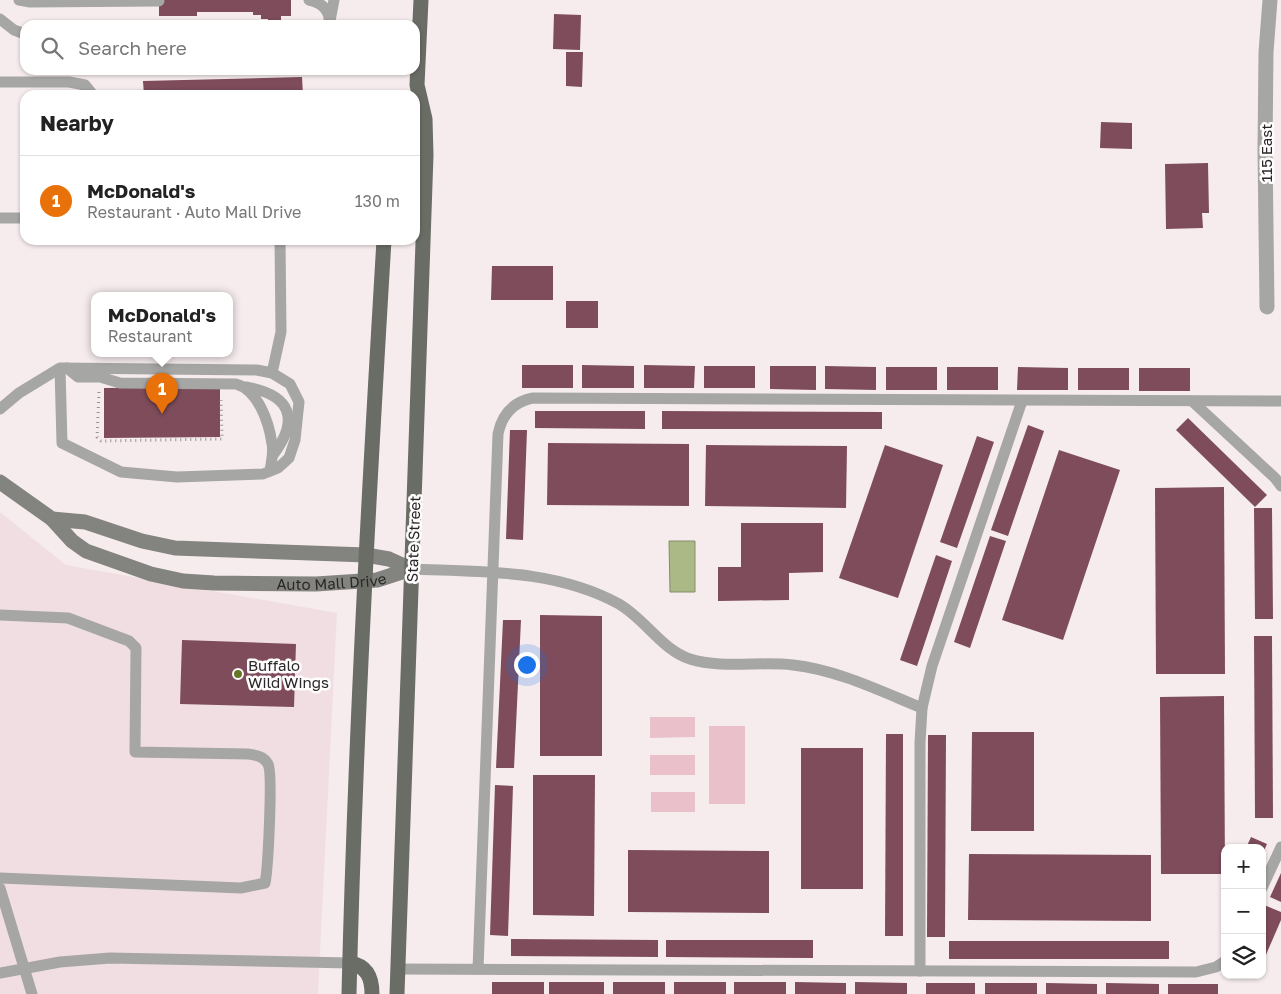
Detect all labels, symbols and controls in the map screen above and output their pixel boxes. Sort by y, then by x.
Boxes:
search box [20,20,420,75]
icon: search [38,34,66,62]
text: Search here [78,36,187,59]
text: Nearby [40,110,114,136]
street label: 115 East [1257,124,1275,182]
text: McDonald's [87,179,196,202]
text: 1 [52,191,60,211]
text: 130 m [355,191,400,211]
text: Restaurant · Auto Mall Drive [87,202,301,222]
popup [91,292,233,357]
text: McDonald's [108,303,216,326]
text: Restaurant [108,326,193,346]
pin: 1 [146,373,178,414]
street label: State Street [402,495,424,583]
street label: Auto Mall Drive [277,569,389,593]
your location [514,652,540,678]
place label: Buffalo Wild Wings [248,656,329,691]
marker: Buffalo Wild Wings [232,668,244,680]
map controls [1221,844,1266,979]
button: + [1221,844,1266,889]
button: − [1221,889,1266,934]
button: layers [1221,934,1266,979]

